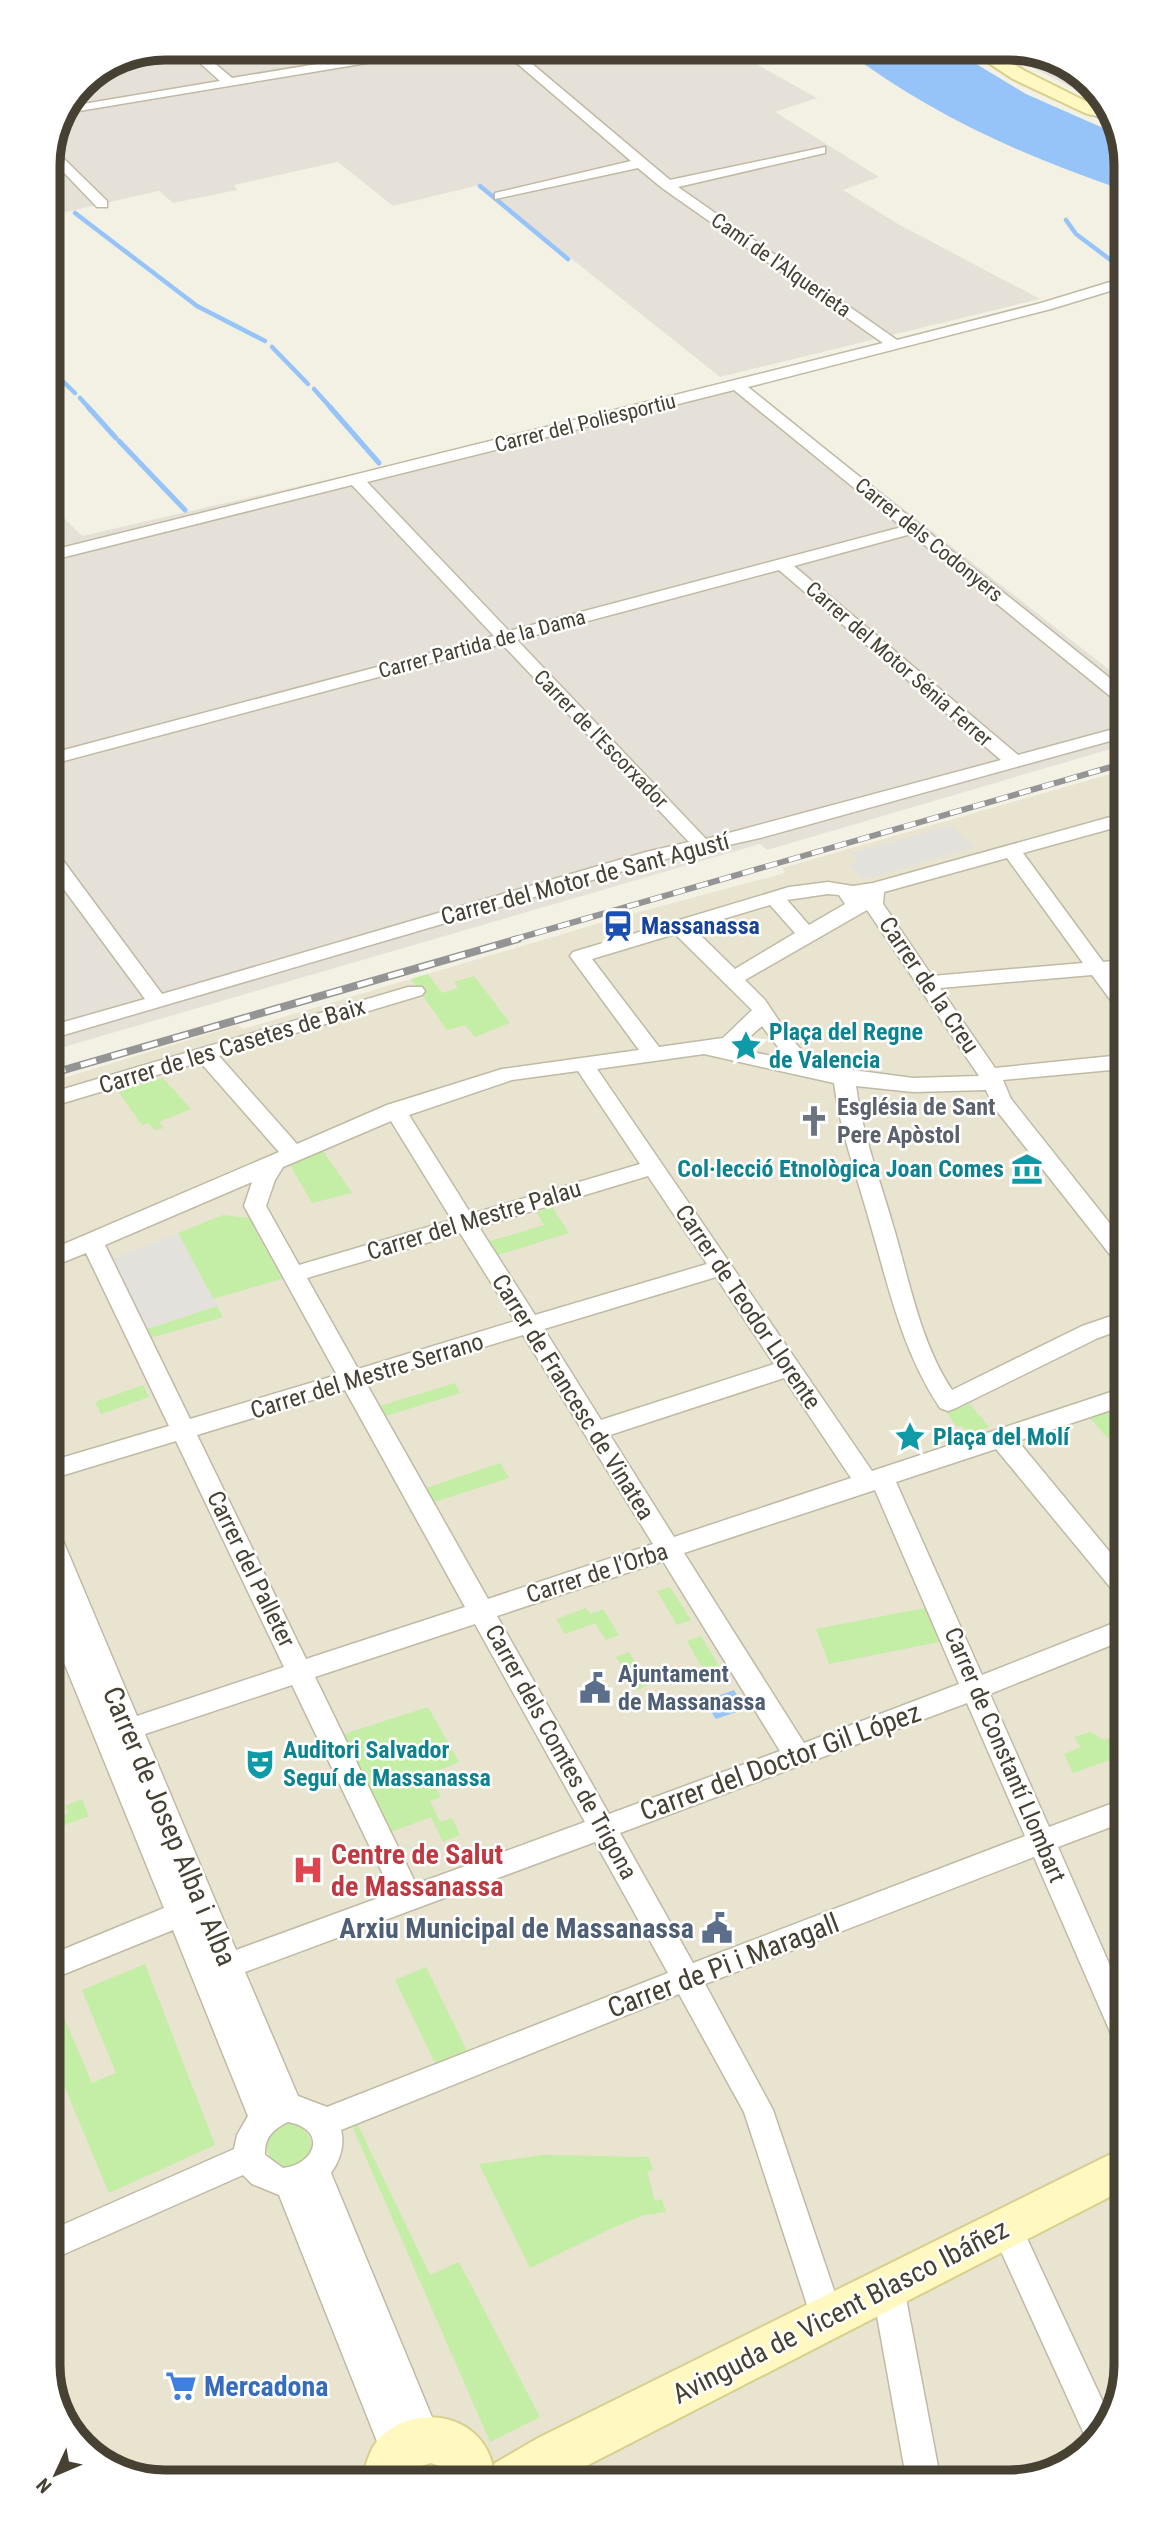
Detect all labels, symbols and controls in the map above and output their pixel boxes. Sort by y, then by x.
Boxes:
street label: Camí de l'Alquerieta [707,208,855,322]
street label: Carrer del Poliesportiu [492,389,678,457]
street label: Carrer dels Codonyers [850,473,1008,607]
street label: Carrer del Motor Sénia Ferrer [801,577,997,751]
street label: Carrer Partida de la Dama [376,605,588,683]
street label: Carrer de l'Escorxador [529,665,673,813]
street label: Carrer del Motor de Sant Agustí [438,827,734,931]
station icon: Massanassa [601,909,635,943]
place label: Massanassa [641,912,760,940]
street label: Carrer de la Creu [873,912,985,1058]
street label: Carrer de les Casetes de Baix [96,992,368,1100]
place label: Plaça del Regne de Valencia [769,1018,923,1074]
place icon: Plaça del Regne de Valencia [729,1029,763,1063]
place label: Església de Sant Pere Apòstol [837,1093,995,1149]
church icon: Església de Sant Pere Apòstol [797,1104,831,1138]
museum icon: Col·lecció Etnològica Joan Comes [1010,1152,1044,1186]
place label: Col·lecció Etnològica Joan Comes [677,1155,1004,1183]
street label: Carrer del Mestre Palau [364,1174,584,1266]
street label: Carrer de Teodor Llorente [669,1199,827,1415]
street label: Carrer de Francesc de Vinatea [486,1269,660,1525]
street label: Carrer del Mestre Serrano [247,1327,487,1425]
place icon: Plaça del Molí [893,1420,927,1454]
place label: Plaça del Molí [933,1423,1071,1451]
street label: Carrer del Palleter [201,1486,301,1652]
street label: Carrer de l'Orba [523,1537,671,1609]
street label: Carrer dels Comtes de Trigona [479,1620,643,1884]
street label: Carrer de Constantí Llombart [939,1623,1071,1887]
place label: Ajuntament de Massanassa [618,1660,766,1716]
public building icon: Ajuntament de Massanassa [578,1671,612,1705]
street label: Carrer de Josep Alba i Alba [96,1682,243,1971]
street label: Carrer del Doctor Gil López [635,1695,925,1828]
place label: Auditori Salvador Seguí de Massanassa [283,1736,491,1792]
theatre icon: Auditori Salvador Seguí de Massanassa [243,1747,277,1781]
place label: Centre de Salut de Massanassa [331,1838,503,1903]
hospital icon: Centre de Salut de Massanassa [291,1853,325,1887]
street label: Carrer de Pi i Maragall [603,1906,843,2025]
public building icon: Arxiu Municipal de Massanassa [700,1911,734,1945]
place label: Arxiu Municipal de Massanassa [339,1912,694,1945]
street label: Avinguda de Vicent Blasco Ibáñez [667,2212,1014,2411]
supermarket icon: Mercadona [164,2369,198,2403]
place label: Mercadona [204,2370,329,2403]
north arrow [21,2439,91,2509]
text: N [32,2473,56,2498]

